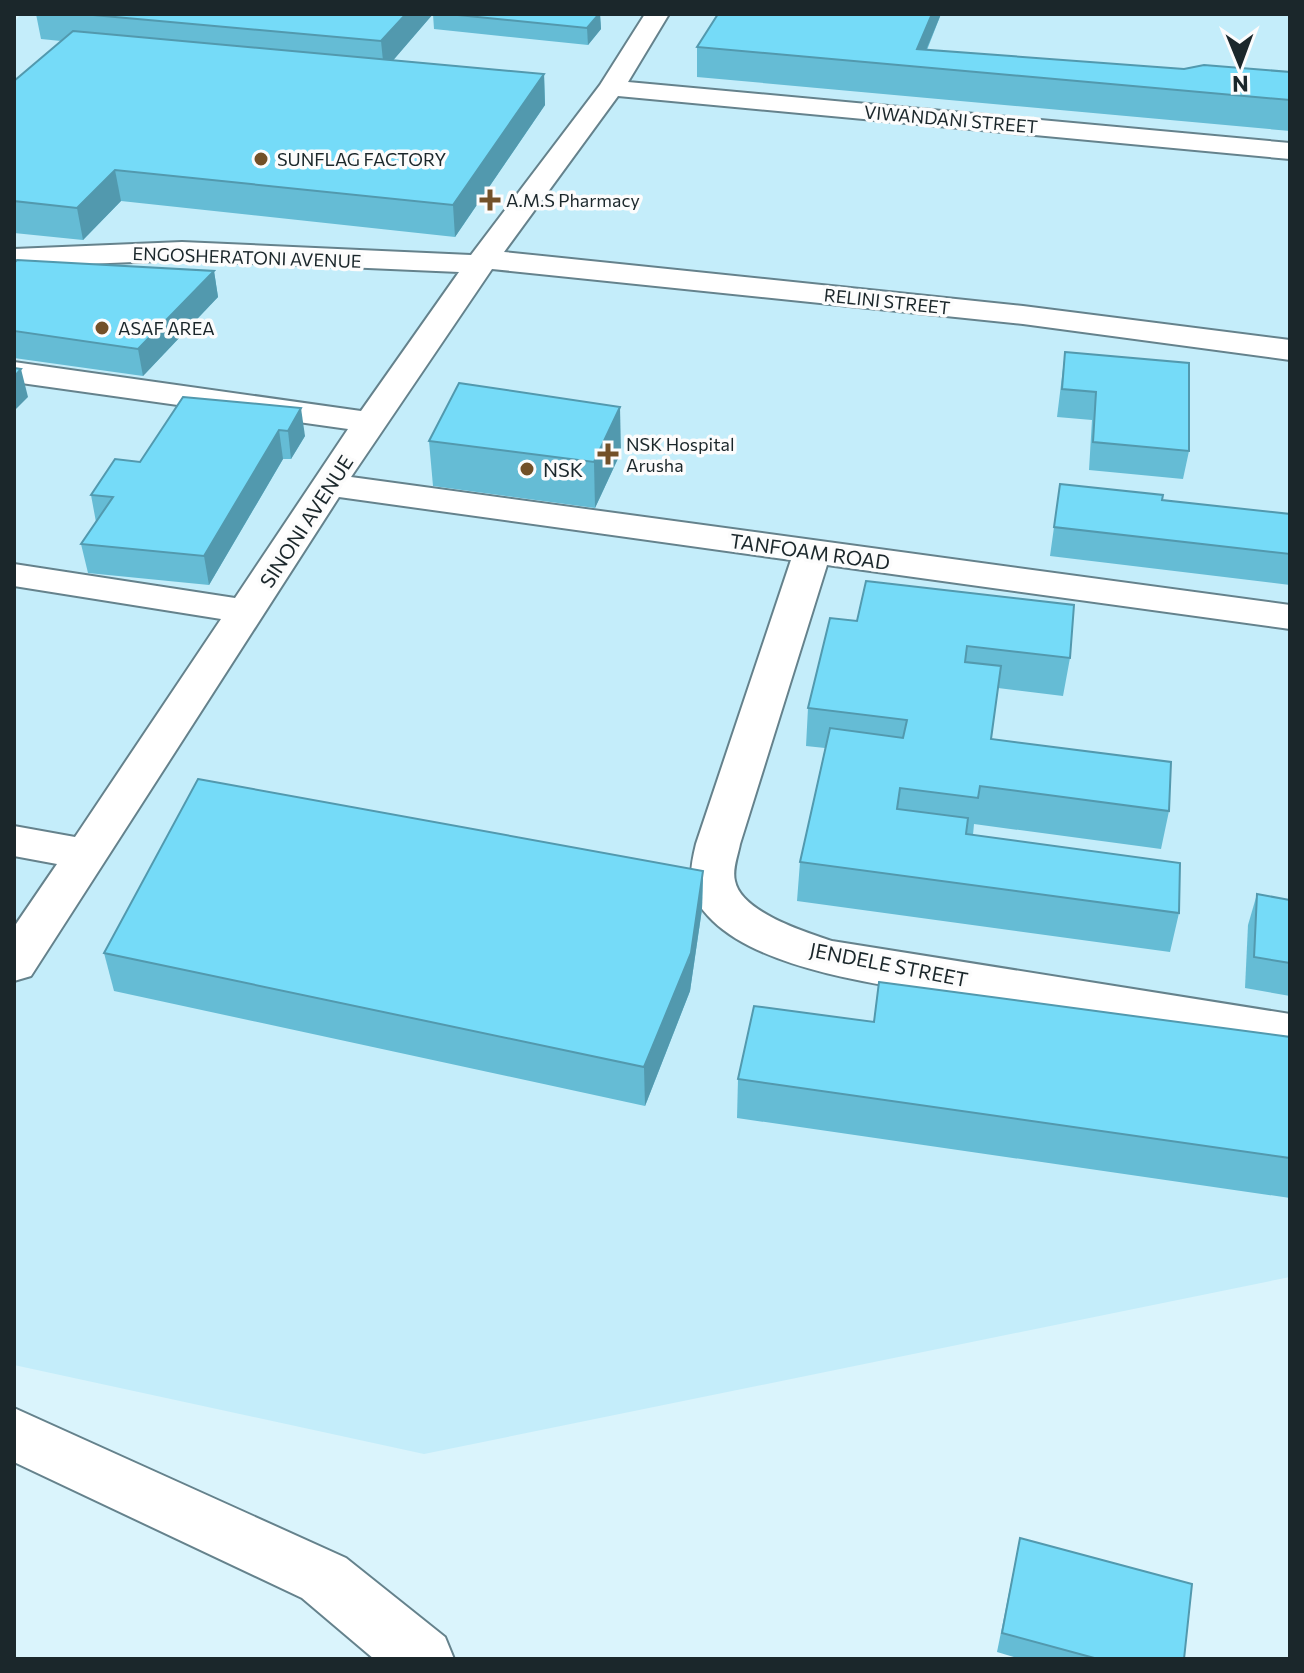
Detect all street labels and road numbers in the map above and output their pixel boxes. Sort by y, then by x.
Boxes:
street label: VIWANDANI STREET [863,100,1039,138]
street label: ENGOSHERATONI AVENUE [132,242,362,272]
street label: RELINI STREET [823,283,951,319]
street label: SINONI AVENUE [254,450,358,592]
street label: TANFOAM ROAD [728,528,892,574]
street label: JENDELE STREET [808,937,970,991]

